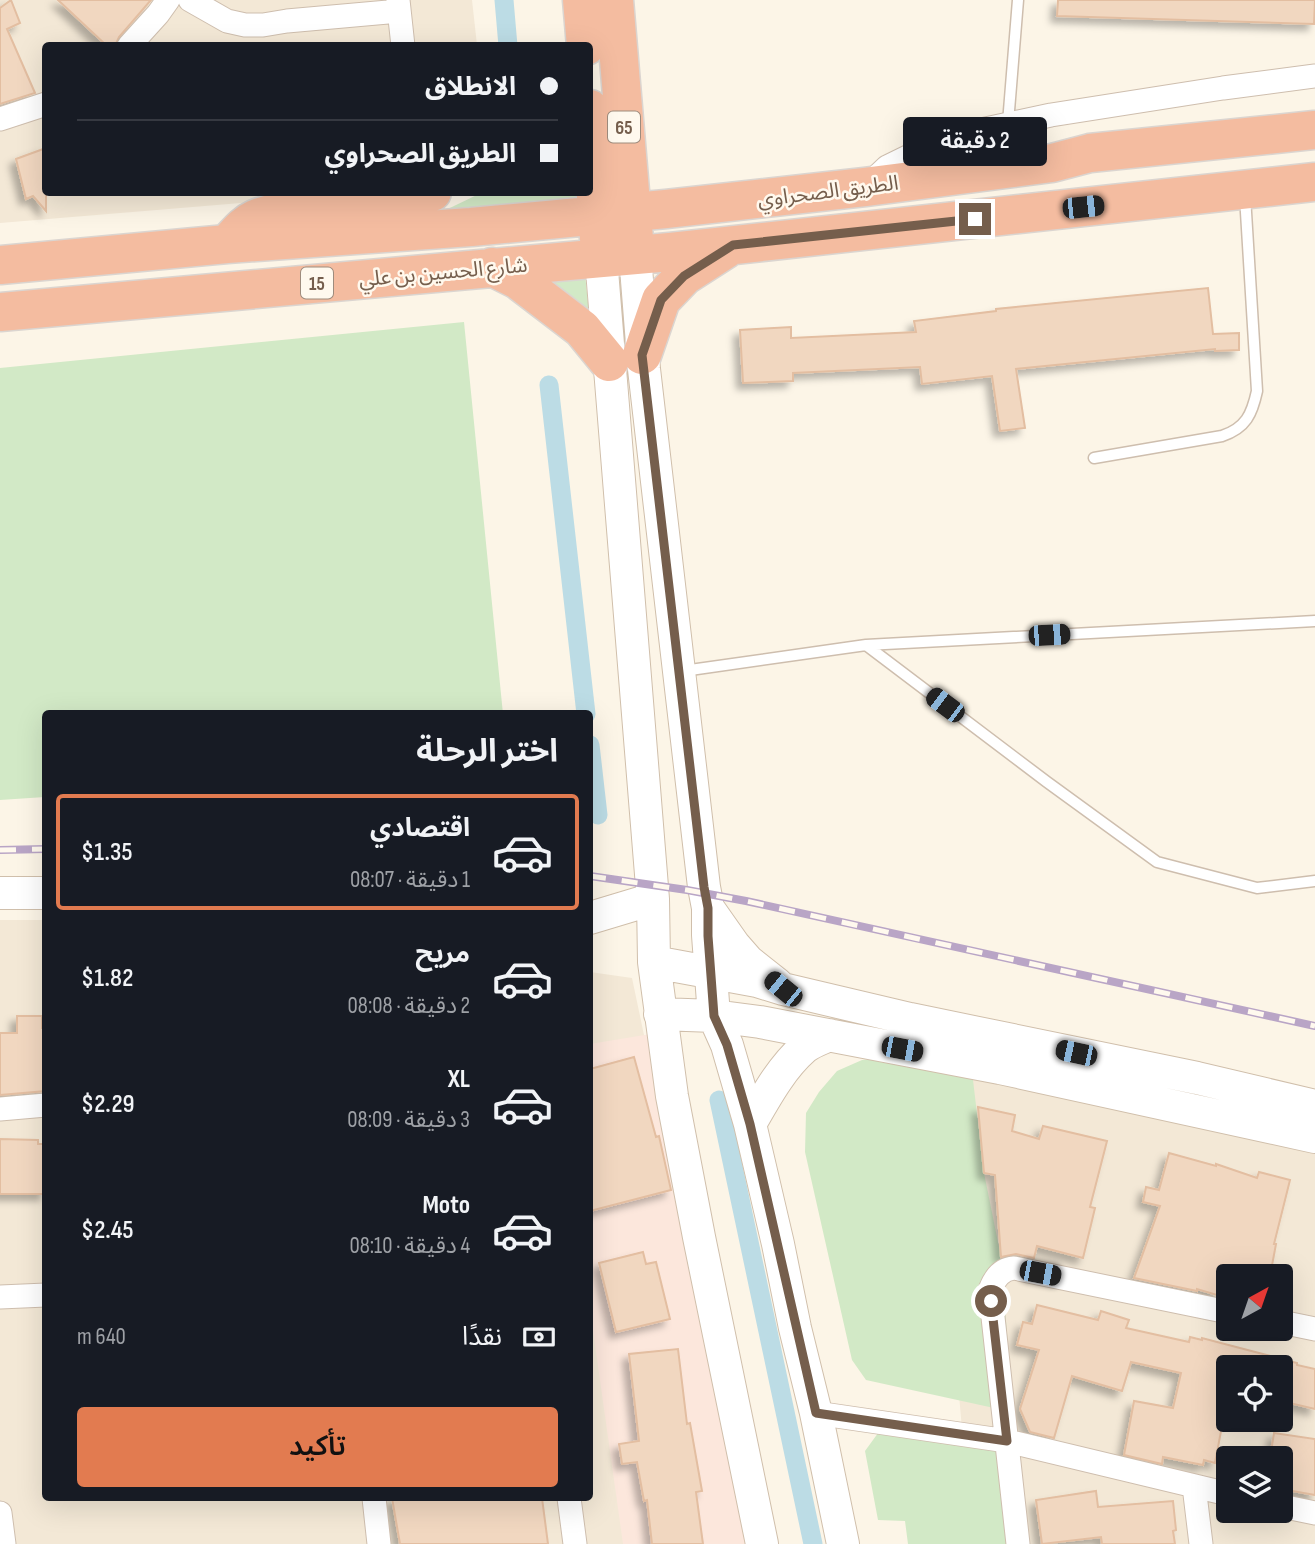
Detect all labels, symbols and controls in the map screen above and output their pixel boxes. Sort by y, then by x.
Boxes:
text: الانطلاق [425,72,516,103]
road number: 65 [608,111,640,142]
callout: 2 دقيقة [903,118,1047,166]
text: 2 دقيقة [940,127,1010,155]
text: الطريق الصحراوي [324,139,516,170]
street label: الطريق الصحراوي [756,170,900,215]
car [1062,194,1105,220]
route end [959,203,991,235]
street label: شارع الحسين بن علي [358,253,529,295]
road number: 15 [301,268,333,298]
car [1028,623,1071,647]
car [922,684,969,726]
text: اختر الرحلة [416,732,558,771]
text: اقتصادي [370,813,470,844]
icon: car [491,821,554,884]
text: $1.35 [81,837,132,868]
text: 1 دقيقة · 08:07 [350,866,470,894]
text: مريح [415,939,470,970]
icon: car [491,947,554,1010]
text: $1.82 [81,963,133,994]
car [761,968,806,1010]
text: 2 دقيقة · 08:08 [348,992,470,1020]
car [880,1035,925,1063]
car [1054,1038,1099,1068]
text: XL [448,1064,470,1095]
icon: car [491,1073,554,1136]
text: $2.29 [81,1089,135,1120]
text: 3 دقيقة · 08:09 [347,1106,470,1134]
text: Moto [422,1190,470,1221]
icon: car [491,1199,554,1262]
text: $2.45 [81,1215,133,1246]
text: 4 دقيقة · 08:10 [349,1232,470,1260]
car [1018,1259,1063,1287]
north arrow [1216,1264,1293,1340]
map controls [1216,1264,1293,1523]
route start [975,1285,1007,1317]
icon: cash [520,1318,558,1356]
text: نقدًا [462,1322,502,1353]
text: 640 m [77,1323,126,1351]
button: locate [1216,1355,1293,1432]
button: تأكيد [77,1407,558,1487]
button: layers [1216,1446,1293,1523]

